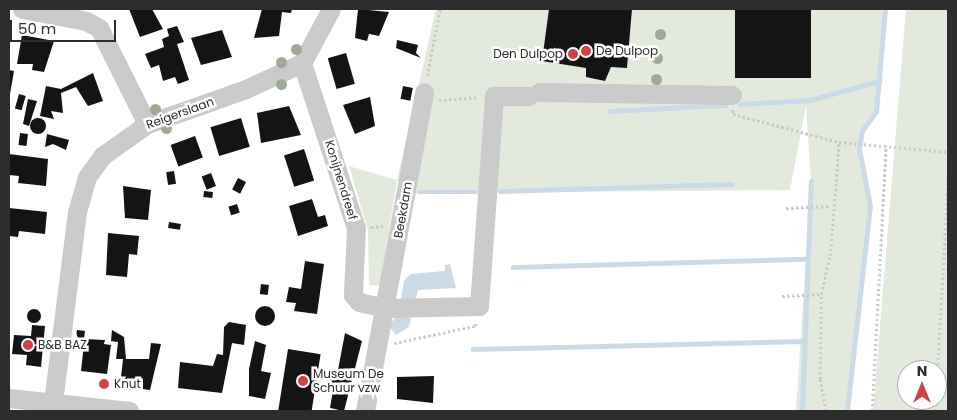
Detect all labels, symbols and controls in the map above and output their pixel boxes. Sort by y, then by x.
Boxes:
scale bar [12,10,119,42]
text: 50 m [18,18,56,39]
place label: De Dulpop [596,44,658,58]
marker: De Dulpop [580,45,592,57]
place label: Den Dulpop [493,47,563,61]
marker: Den Dulpop [567,48,579,60]
street label: Reigerslaan [144,94,216,132]
street label: Konijnendreef [322,138,360,222]
street label: Beekdam [391,181,415,239]
place label: B&B BAZ [38,338,87,352]
marker: B&B BAZ [22,339,34,351]
north arrow [897,360,947,410]
text: N [917,361,927,381]
place label: Museum De Schuur vzw [313,367,384,395]
marker: Museum De Schuur vzw [297,375,309,387]
place label: Knut [114,377,141,391]
marker: Knut [98,378,110,390]

